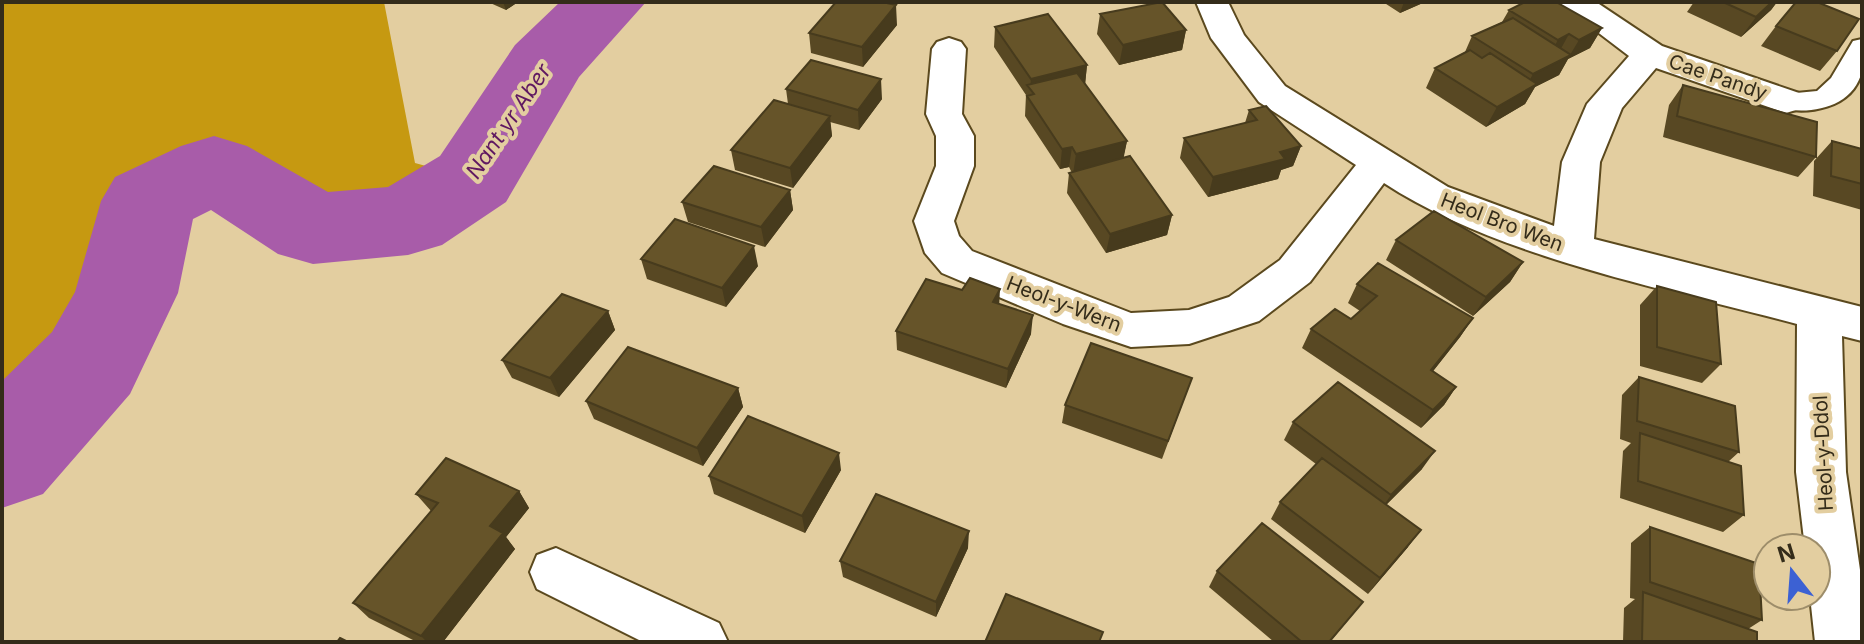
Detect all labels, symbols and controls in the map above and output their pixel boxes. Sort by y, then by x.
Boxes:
street label: Cae Pandy [1666,49,1770,105]
water label: Nant yr Aber [460,58,556,183]
street label: Heol Bro Wen [1437,188,1567,256]
street label: Heol-y-Wern [1003,271,1125,337]
street label: Heol-y-Ddol [1808,395,1838,511]
north arrow [1752,532,1832,612]
text: N [1774,538,1798,568]

